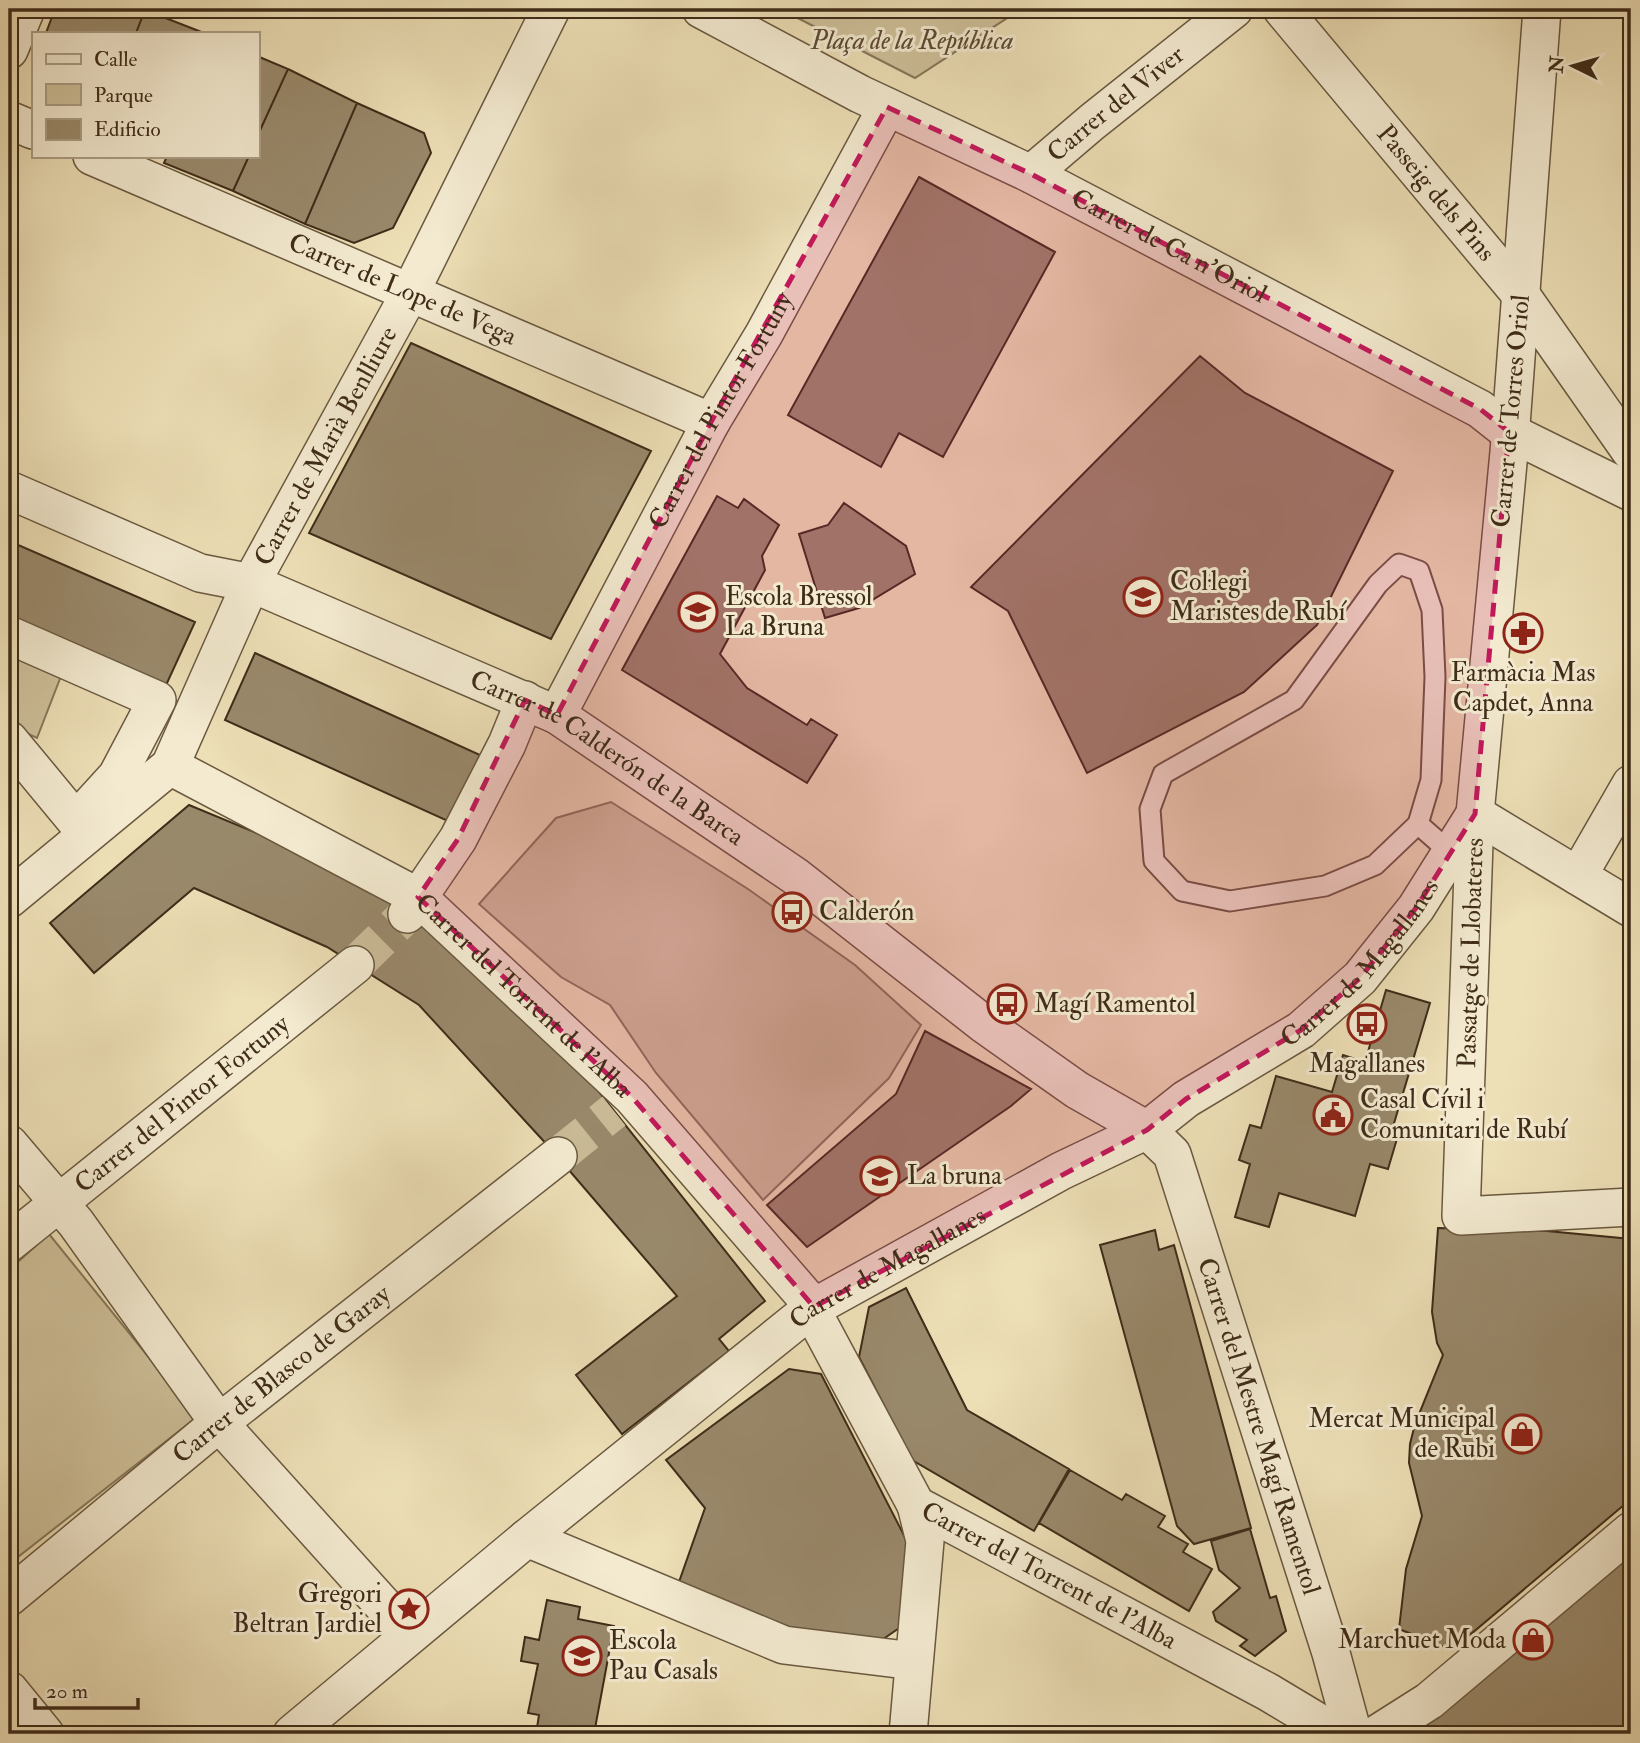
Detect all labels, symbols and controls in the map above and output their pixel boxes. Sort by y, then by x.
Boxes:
park label: Plaça de la República [809,25,1014,57]
legend [32,32,259,158]
north arrow [1538,32,1608,102]
street label: Carrer del Viver [1041,39,1191,169]
text: Calle [94,46,138,73]
text: N [1544,54,1570,75]
text: Parque [94,82,153,109]
text: Edificio [94,116,161,143]
street label: Passeig dels Pins [1370,118,1502,268]
street label: Carrer de Ca n'Oriol [1066,182,1273,311]
street label: Carrer de Lope de Vega [284,226,522,353]
street label: Carrer del Pintor Fortuny [642,286,800,534]
street label: Carrer de Torres Oriol [1485,293,1537,529]
street label: Carrer de Marià Benlliure [248,321,405,571]
place label: Col·legi Maristes de Rubí [1170,566,1347,628]
school or university icon: Col·legi Maristes de Rubí [1122,576,1164,618]
place label: Escola Bressol La Bruna [725,581,873,643]
school or university icon: Escola Bressol La Bruna [677,591,719,633]
pharmacy icon: Farmàcia Mas Capdet, Anna [1502,612,1544,654]
place label: Farmàcia Mas Capdet, Anna [1450,657,1596,720]
street label: Carrer de Calderón de la Barca [465,663,750,853]
street label: Passatge de Llobateres [1451,837,1491,1069]
street label: Carrer de Magallanes [1275,873,1446,1054]
street label: Carrer del Torrent de l'Alba [409,887,639,1105]
bus stop icon: Calderón [771,891,813,933]
place label: Calderón [819,896,914,928]
bus stop icon: Magí Ramentol [986,983,1028,1025]
place label: Magí Ramentol [1034,988,1196,1020]
bus stop icon: Magallanes [1346,1003,1388,1045]
street label: Carrer del Pintor Fortuny [68,1008,296,1200]
place label: Magallanes [1309,1048,1425,1080]
place label: Casal Cívil i Comunitari de Rubí [1360,1084,1569,1146]
public building icon: Casal Cívil i Comunitari de Rubí [1312,1094,1354,1136]
school or university icon: La bruna [859,1155,901,1197]
place label: La bruna [907,1160,1002,1192]
street label: Carrer de Magallanes [783,1200,992,1336]
street label: Carrer del Mestre Magí Ramentol [1190,1254,1327,1599]
street label: Carrer de Blasco de Garay [166,1278,397,1471]
place label: Mercat Municipal de Rubi [1309,1403,1495,1465]
shop icon: Mercat Municipal de Rubi [1501,1413,1543,1455]
street label: Carrer del Torrent de l'Alba [916,1495,1183,1657]
place label: Gregori Beltran Jardiel [233,1578,382,1640]
place icon: Gregori Beltran Jardiel [388,1588,430,1630]
shop icon: Marchuet Moda [1512,1619,1554,1661]
place label: Marchuet Moda [1338,1624,1506,1656]
place label: Escola Pau Casals [609,1625,718,1687]
school or university icon: Escola Pau Casals [561,1635,603,1677]
scale bar [35,1666,138,1710]
text: 20 m [46,1678,88,1705]

